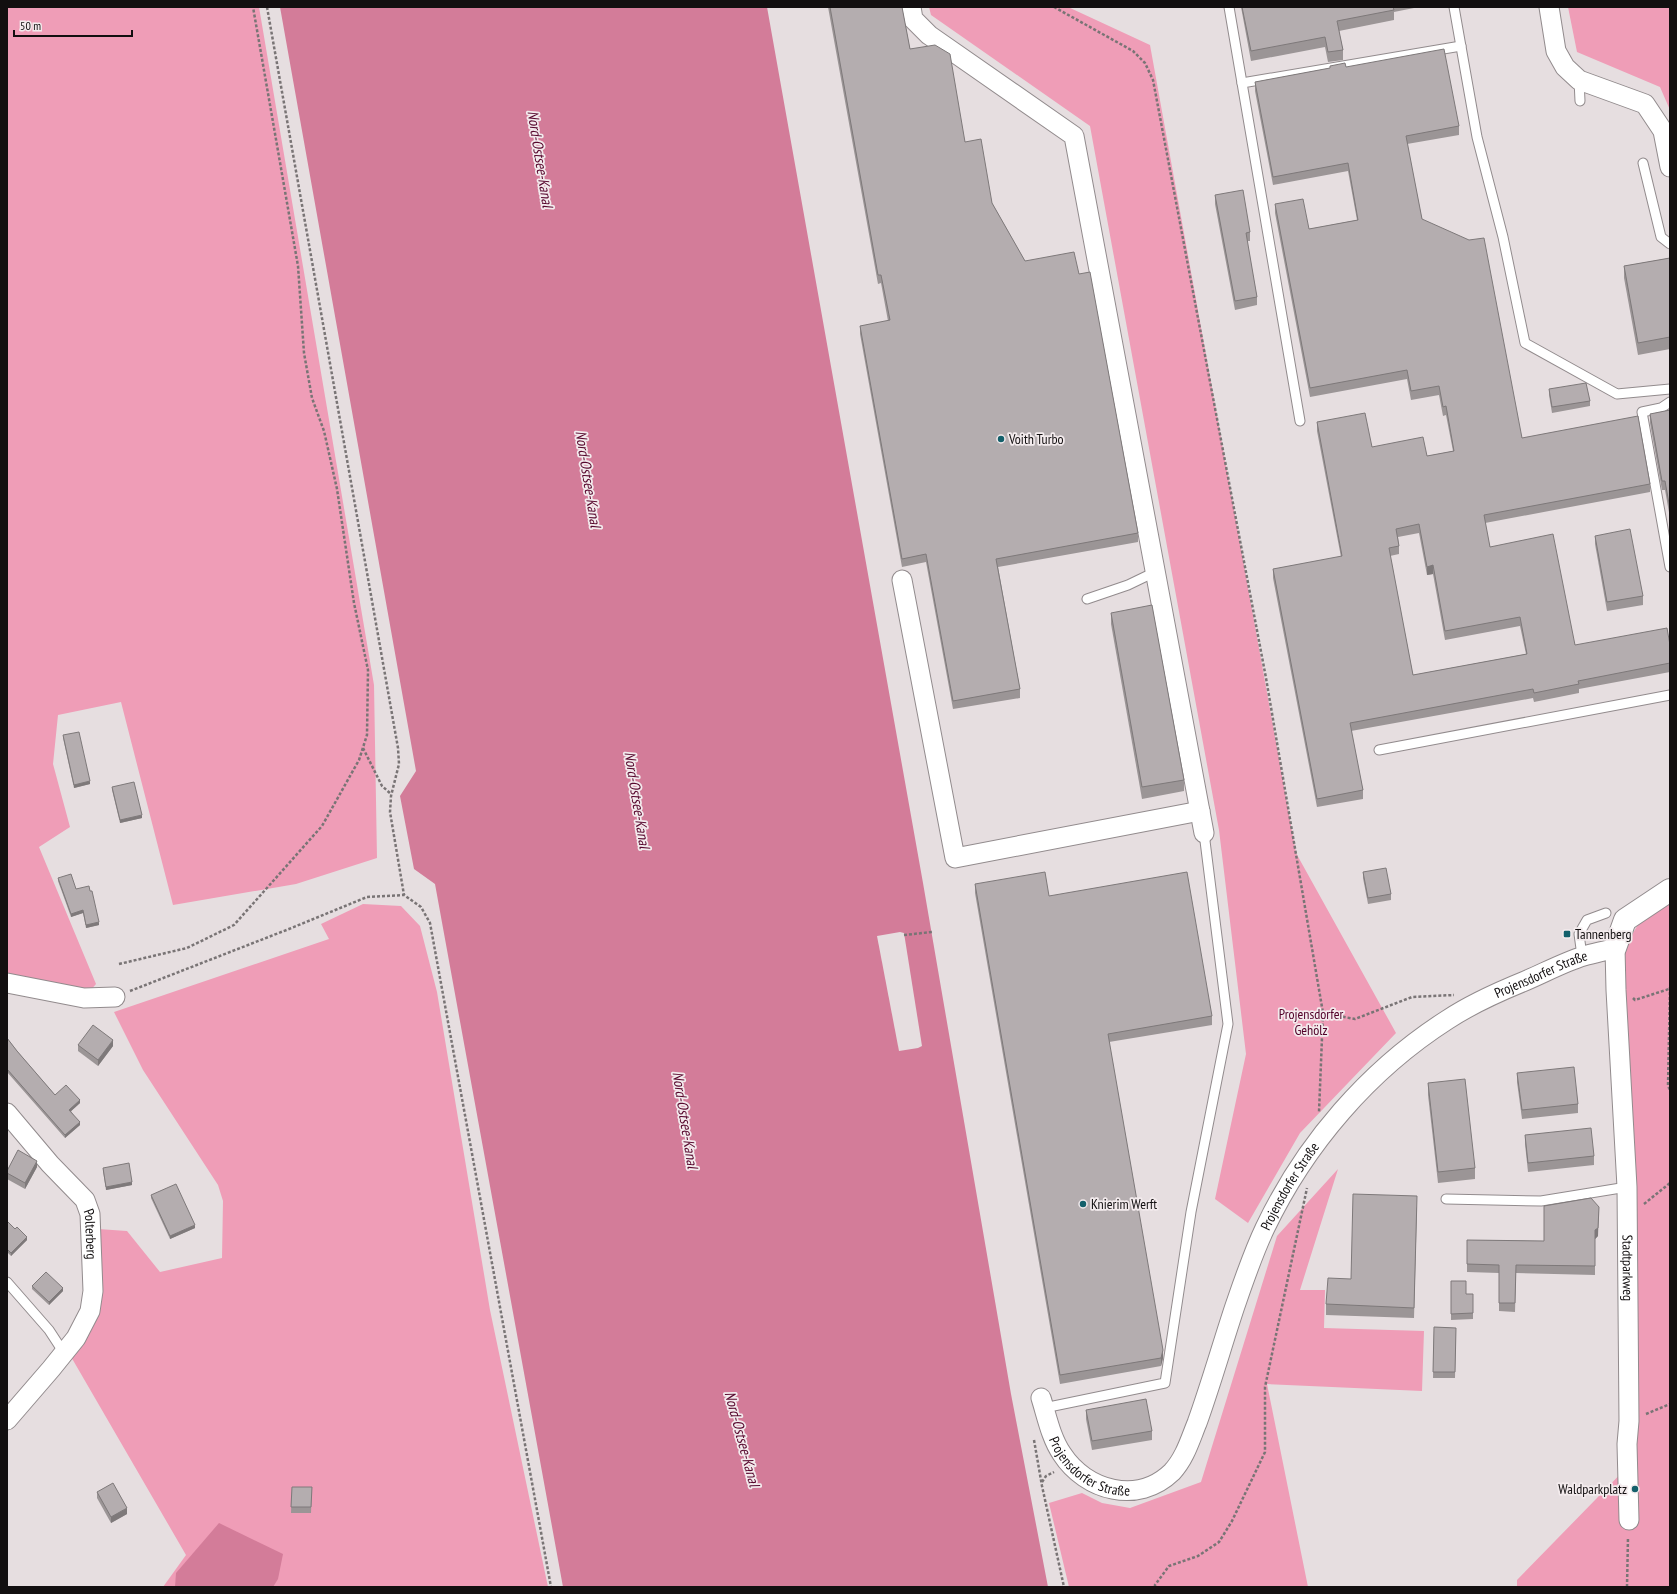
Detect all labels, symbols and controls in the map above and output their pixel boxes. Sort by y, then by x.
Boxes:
scale bar [14,12,132,38]
text: 50 m [20,18,41,33]
water label: Nord-Ostsee-Kanal [523,109,558,210]
water label: Nord-Ostsee-Kanal [571,429,606,530]
place label: Voith Turbo [1008,430,1064,448]
marker: Voith Turbo [996,434,1006,444]
water label: Nord-Ostsee-Kanal [620,750,655,851]
place label: Tannenberg [1575,925,1632,943]
marker: Tannenberg [1562,929,1572,939]
street label: Projensdorfer Straße [1491,946,1590,1002]
park label: Projensdorfer Gehölz [1279,1005,1343,1039]
water label: Nord-Ostsee-Kanal [668,1070,703,1171]
street label: Projensdorfer Straße [1256,1138,1323,1233]
place label: Knierim Werft [1091,1195,1157,1213]
marker: Knierim Werft [1078,1199,1088,1209]
street label: Polterberg [80,1206,101,1260]
street label: Stadtparkweg [1618,1235,1637,1301]
water label: Nord-Ostsee-Kanal [721,1389,765,1490]
street label: Projensdorfer Straße [1045,1434,1130,1500]
place label: Waldparkplatz [1558,1480,1627,1498]
marker: Waldparkplatz [1630,1484,1640,1494]

